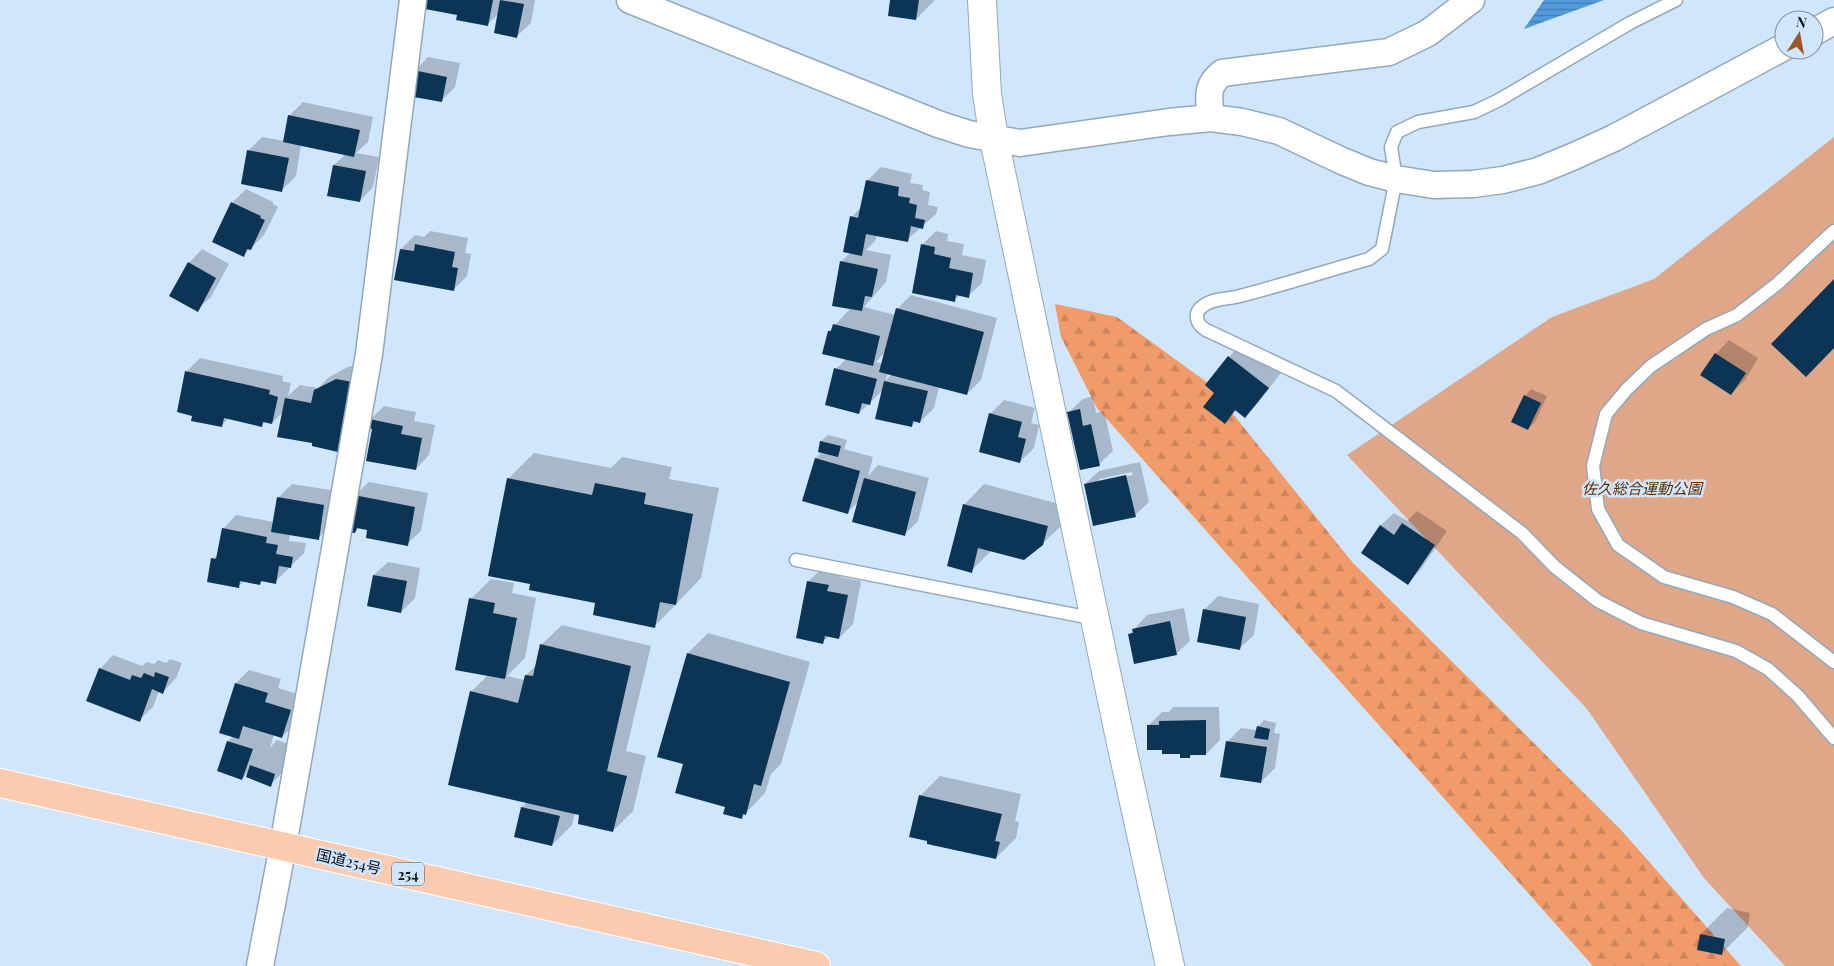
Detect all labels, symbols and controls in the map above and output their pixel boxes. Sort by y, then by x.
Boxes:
north arrow [1774,10,1824,60]
text: N [1795,11,1808,32]
park label: 佐久総合運動公園 [1582,478,1704,498]
street label: 国道254号 [315,844,383,878]
road number: 254 [392,862,424,886]

